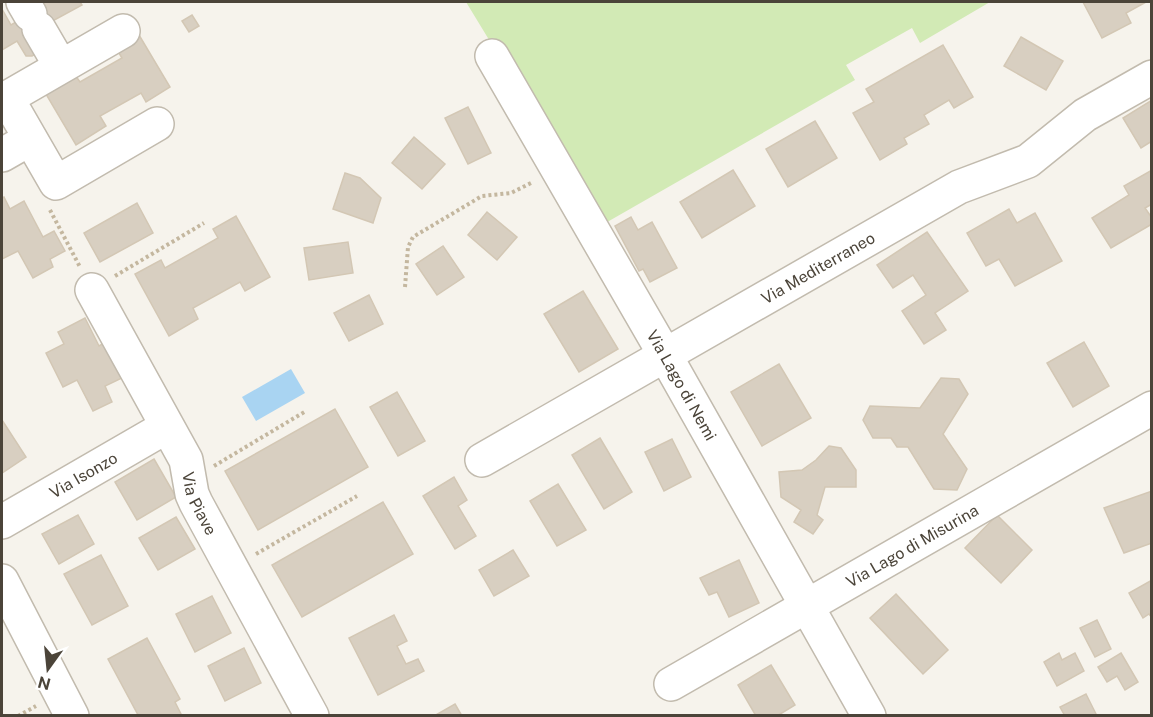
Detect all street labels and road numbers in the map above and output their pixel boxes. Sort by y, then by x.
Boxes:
street label: Via Mediterraneo [758,228,878,308]
street label: Via Lago di Nemi [643,326,721,444]
street label: Via Isonzo [46,448,121,502]
street label: Via Piave [179,470,221,538]
street label: Via Lago di Misurina [843,500,982,591]

